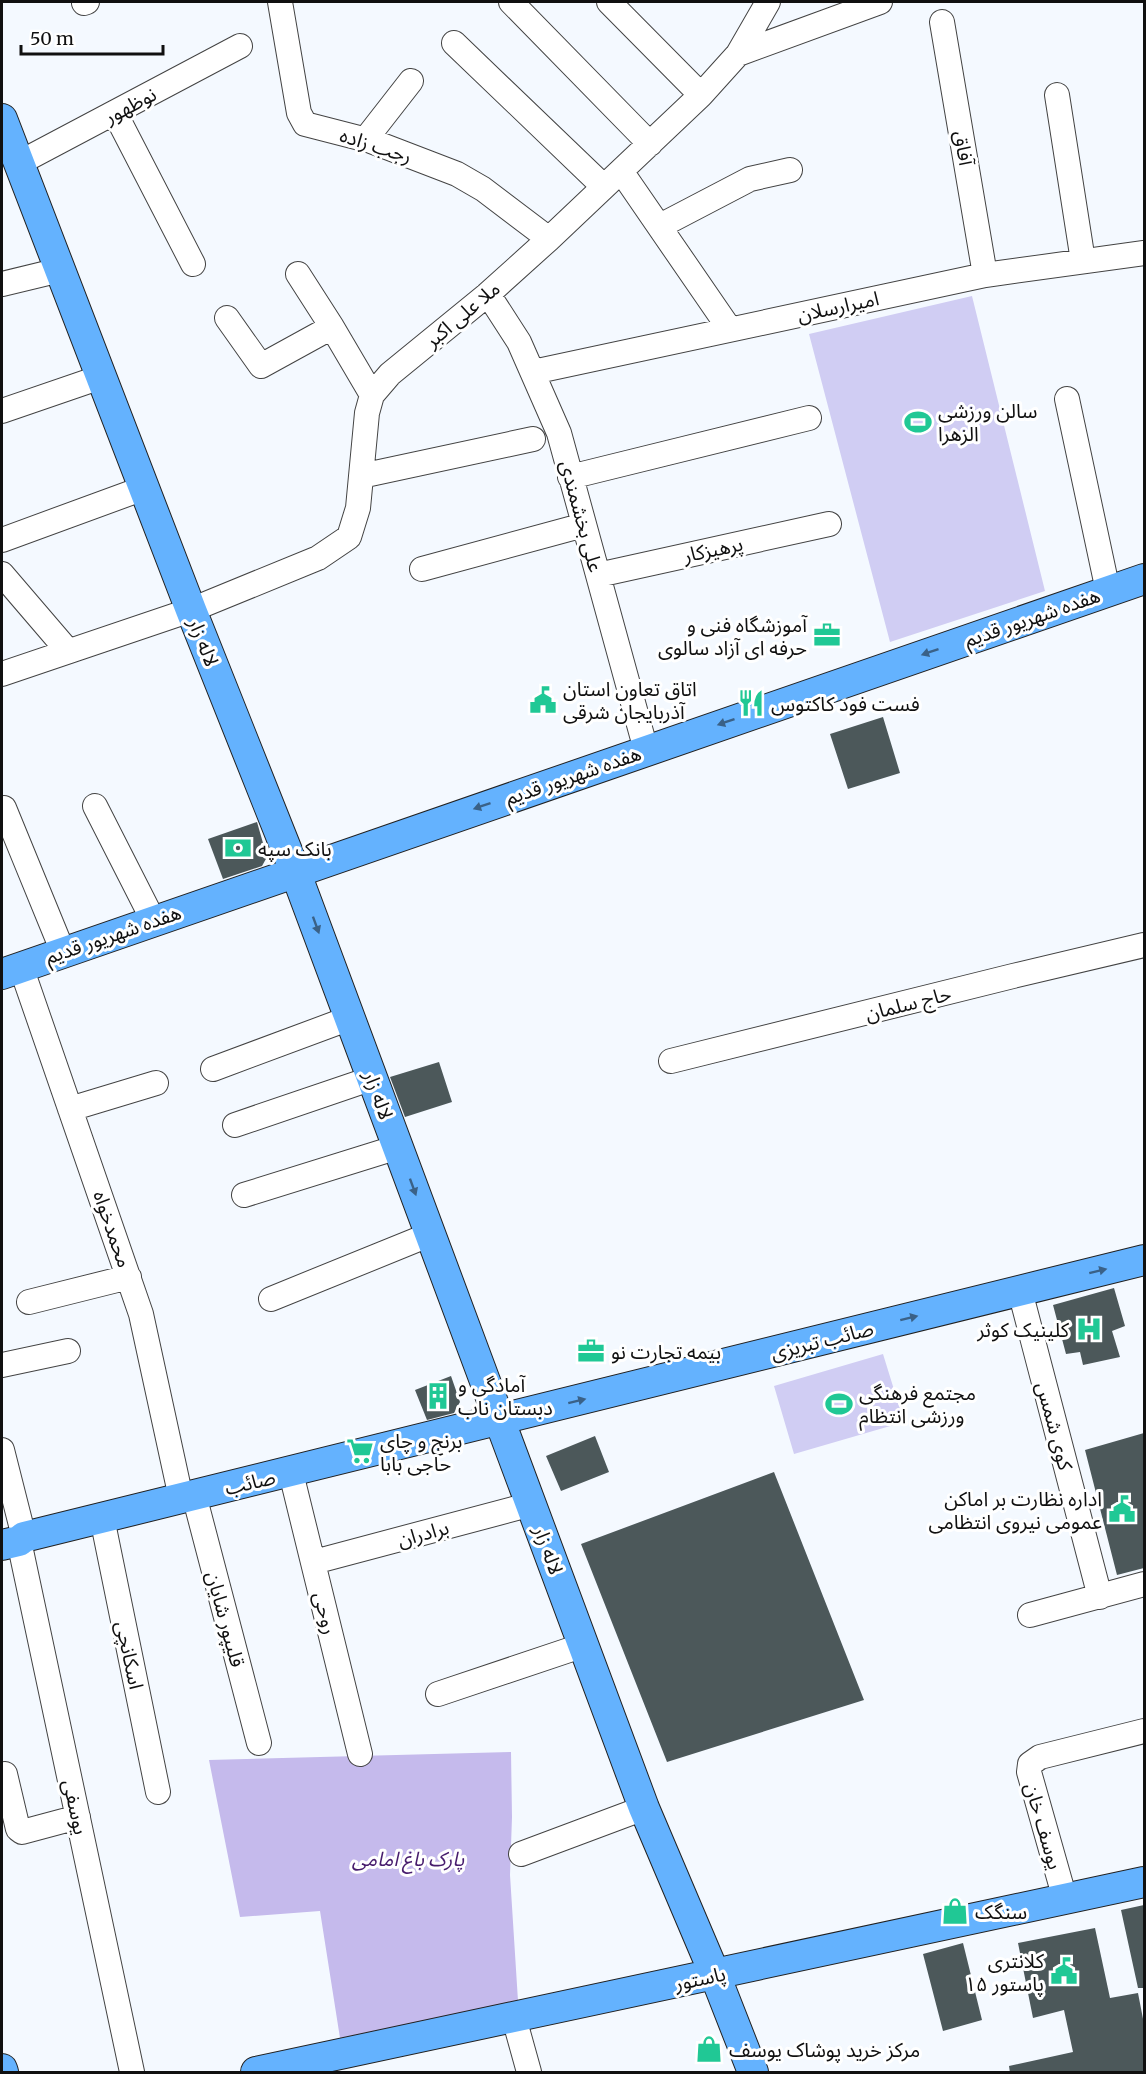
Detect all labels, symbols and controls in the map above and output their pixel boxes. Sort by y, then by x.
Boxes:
scale bar [21,18,164,56]
text: 50 m [30,27,74,50]
street label: نوظهور [99,81,160,129]
street label: رجب زاده [337,122,415,168]
street label: آفاق [949,129,980,169]
street label: ملا علی اکبر [419,275,505,353]
street label: امیرارسلان [795,285,881,327]
place label: سالن ورزشی الزهرا [938,398,1037,446]
sports icon: سالن ورزشی الزهرا [903,407,933,437]
street label: علی بخشمندی [555,457,609,575]
street label: پرهیزکار [680,530,745,569]
street label: هفده شهریور قدیم [961,582,1104,655]
place label: آموزشگاه فنی و حرفه ای آزاد سالوی [658,612,808,660]
street label: لاله زار [183,613,225,670]
office icon: آموزشگاه فنی و حرفه ای آزاد سالوی [812,620,842,650]
one-way arrow [921,648,939,658]
place label: اتاق تعاون استان آذربایجان شرقی [563,676,697,724]
public building icon: اتاق تعاون استان آذربایجان شرقی [528,685,558,715]
restaurant icon: فست فود کاکتوس [736,688,766,718]
place label: فست فود کاکتوس [771,691,920,716]
one-way arrow [717,718,735,728]
street label: هفده شهریور قدیم [502,740,645,813]
one-way arrow [473,802,491,812]
bank icon: بانک سپه [223,833,253,863]
place label: بانک سپه [258,836,332,862]
street label: هفده شهریور قدیم [42,899,185,972]
one-way arrow [311,917,321,935]
street label: حاج سلمان [862,980,954,1029]
street label: لاله زار [358,1066,399,1123]
one-way arrow [409,1178,418,1196]
street label: محمدخواه [88,1187,138,1271]
one-way arrow [1089,1266,1107,1276]
one-way arrow [900,1313,918,1323]
hospital icon: کلینیک کوثر [1074,1314,1104,1344]
street label: صائب تبریزی [768,1315,876,1365]
place label: کلینیک کوثر [976,1317,1070,1342]
office icon: بیمه تجارت نو [576,1336,606,1366]
place label: بیمه تجارت نو [611,1339,721,1364]
place label: آمادگی و دبستان ناب [458,1372,553,1420]
street label: کوی شمس [1031,1379,1079,1474]
place label: مجتمع فرهنگی ورزشی انتظام [859,1380,976,1431]
building icon: آمادگی و دبستان ناب [423,1381,453,1411]
sports icon: مجتمع فرهنگی ورزشی انتظام [824,1389,854,1419]
one-way arrow [568,1396,586,1406]
place label: برنج و چای حاجی بابا [380,1428,462,1476]
supermarket icon: برنج و چای حاجی بابا [345,1436,375,1466]
street label: صائب [222,1464,278,1500]
place label: اداره نظارت بر اماکن عمومی نیروی انتظامی [929,1486,1102,1534]
public building icon: اداره نظارت بر اماکن عمومی نیروی انتظامی [1107,1494,1137,1524]
street label: برادران [394,1514,452,1552]
street label: لاله زار [528,1521,569,1578]
street label: قلیپور شایان [200,1568,251,1670]
street label: روحی [309,1589,343,1637]
street label: اسکانچی [110,1619,149,1692]
street label: یوسفی [58,1777,94,1837]
street label: یوسف خان [1020,1780,1068,1872]
park label: پارک باغ امامی [352,1846,464,1874]
shop icon: سنگک [940,1896,970,1926]
place label: سنگک [975,1899,1027,1924]
place label: کلانتری ۱۵ پاستور [965,1948,1045,1997]
public building icon: کلانتری ۱۵ پاستور [1049,1956,1079,1986]
street label: پاستور [671,1960,728,1997]
shop icon: مرکز خرید پوشاک یوسف [694,2034,724,2064]
place label: مرکز خرید پوشاک یوسف [729,2037,920,2063]

